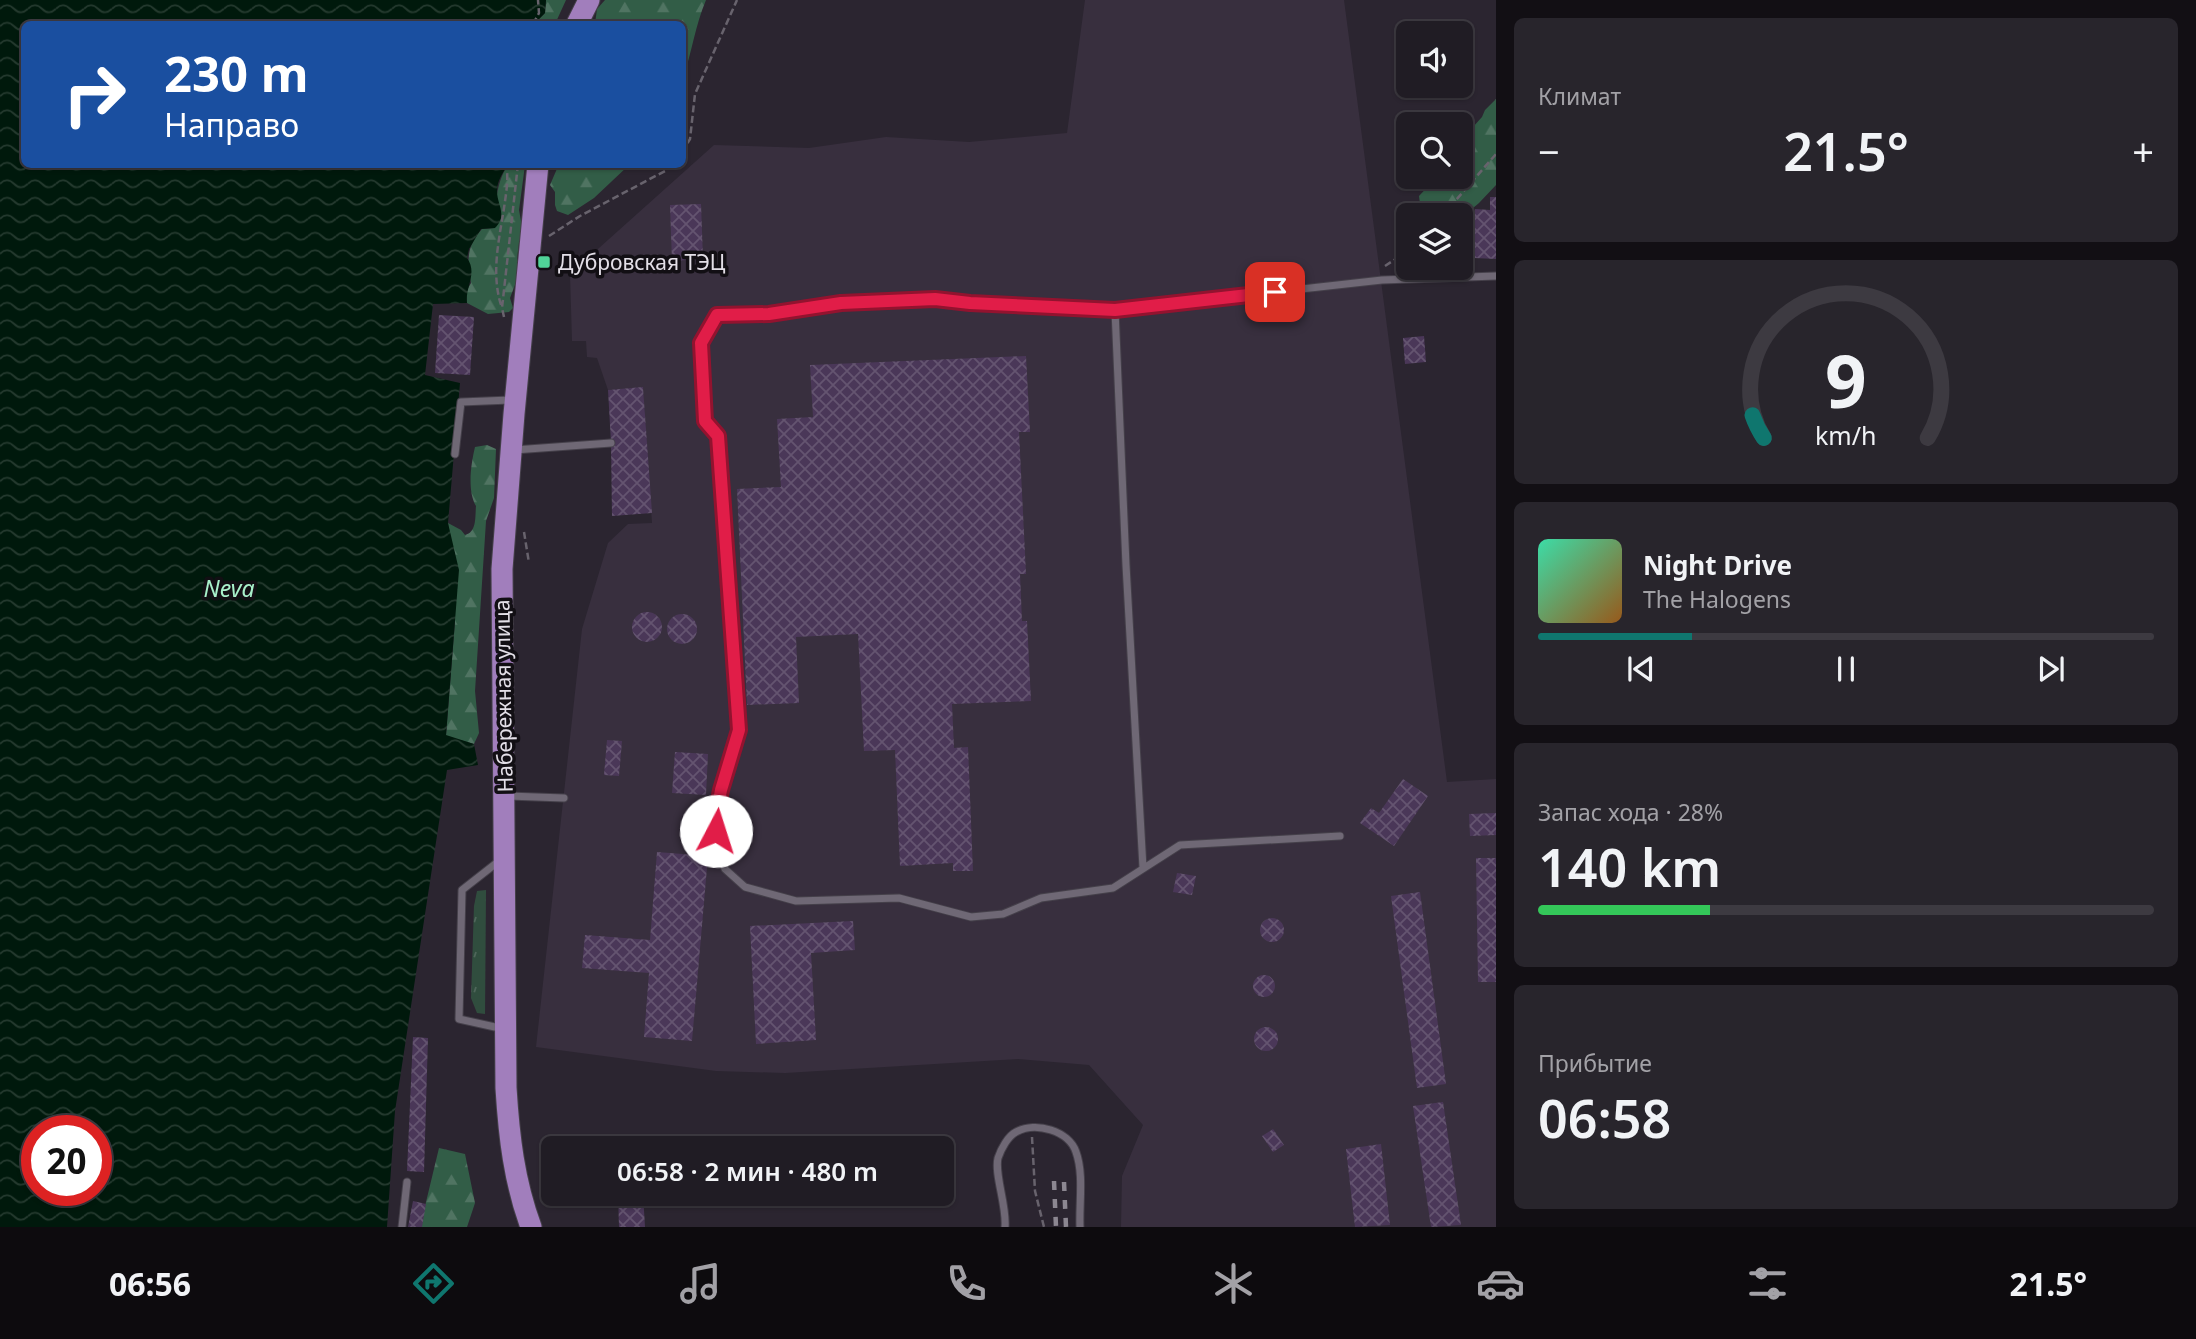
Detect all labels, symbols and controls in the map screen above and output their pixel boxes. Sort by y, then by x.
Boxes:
map controls [1396,21,1473,280]
button: sound [1396,21,1473,98]
text: 230 m [164,40,309,106]
icon: right [49,49,140,140]
text: Климат [1538,80,1621,112]
text: Направо [164,103,299,146]
button: search [1396,112,1473,189]
text: 21.5° [1783,115,1909,186]
text: − [1538,125,1560,177]
text: + [2132,125,2154,177]
button: layers [1396,203,1473,280]
place label: Дубровская ТЭЦ [558,248,726,276]
marker: Дубровская ТЭЦ [536,254,552,270]
pin [1245,262,1305,322]
icon: arrive [1256,273,1294,311]
text: 9 [1825,330,1867,429]
text: km/h [1815,417,1877,451]
text: Night Drive [1643,547,1792,583]
water label: Neva [203,572,255,604]
text: The Halogens [1643,583,1791,615]
street label: Набережная улица [487,599,519,793]
icon: previous [1622,650,1660,688]
icon: pause [1827,650,1865,688]
icon: next [2032,650,2070,688]
position arrow [679,794,753,868]
text: Запас хода · 28% [1538,796,1723,828]
text: 140 km [1538,831,1721,902]
text: Прибытие [1538,1047,1652,1079]
text: 06:58 [1538,1082,1671,1153]
speed limit sign: 20 [21,1115,112,1206]
text: 06:58 · 2 мин · 480 m [617,1153,878,1189]
icon: directions [409,1259,458,1308]
icon: music [676,1259,725,1308]
icon: phone [942,1259,991,1308]
icon: climate [1209,1259,1258,1308]
icon: car [1476,1259,1525,1308]
icon: filters [1743,1259,1792,1308]
text: 06:56 [109,1262,191,1305]
text: 21.5° [2010,1262,2087,1305]

